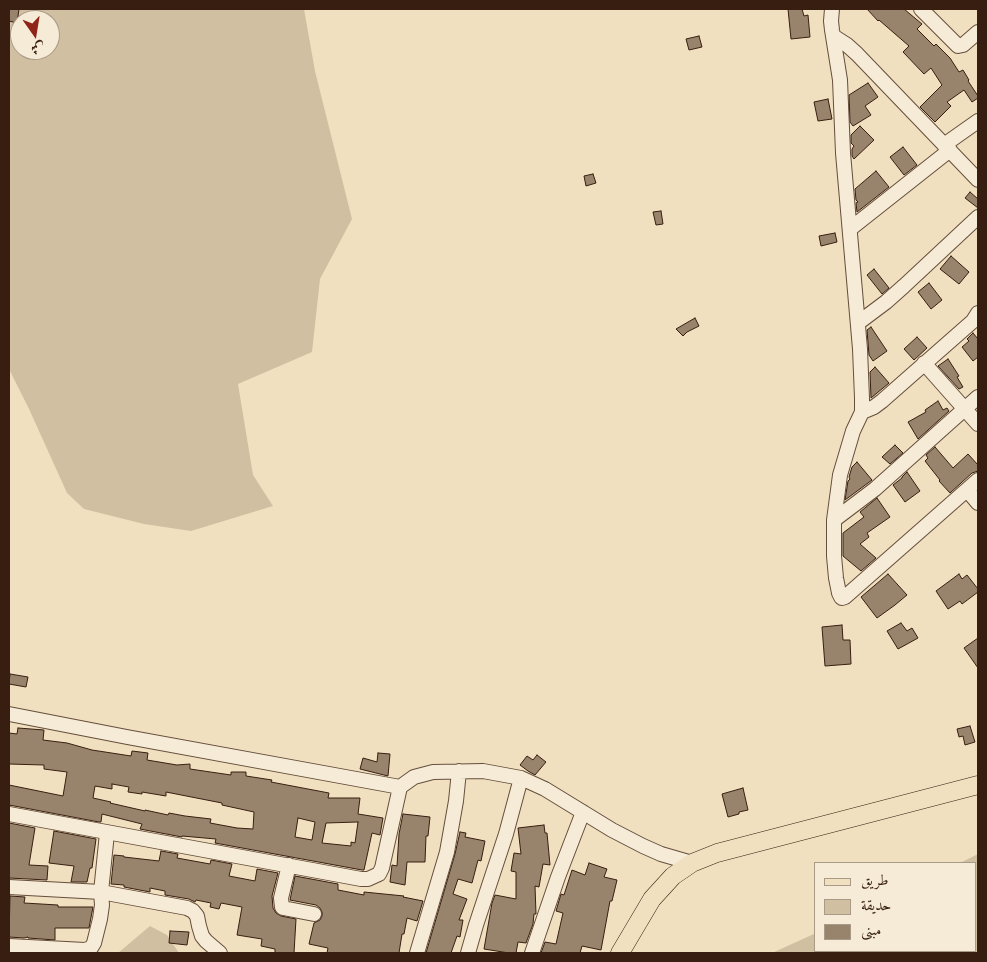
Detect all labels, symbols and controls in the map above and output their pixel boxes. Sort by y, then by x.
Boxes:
north arrow [10,10,60,60]
text: ش [29,38,47,59]
legend [814,862,977,952]
text: طريق [861,870,888,889]
text: حديقة [861,895,891,914]
text: مبنى [861,920,881,939]

